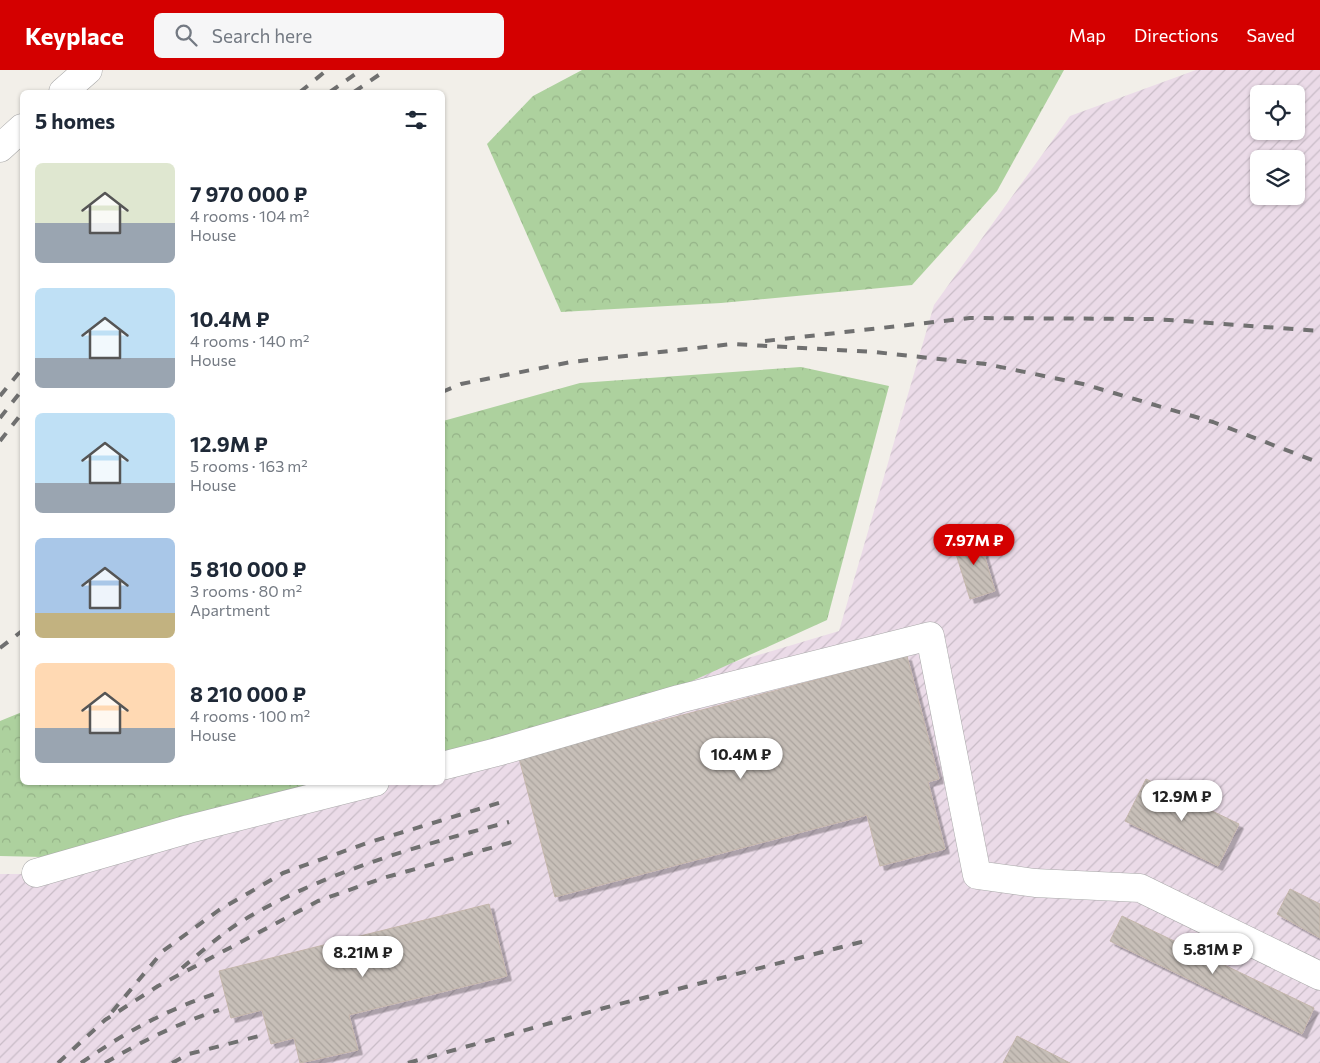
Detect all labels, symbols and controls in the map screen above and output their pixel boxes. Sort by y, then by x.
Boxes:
search box [154,13,504,58]
text: Keyplace [25,21,124,50]
icon: search [172,21,200,49]
text: Search here [212,24,312,47]
text: Map [1069,24,1106,46]
text: Directions [1134,24,1218,46]
text: Saved [1246,24,1295,46]
map controls [1250,85,1305,205]
button: locate [1250,85,1305,140]
icon: filters [402,106,430,134]
text: 5 homes [35,108,115,133]
button: layers [1250,150,1305,205]
text: 7 970 000 ₽ [190,181,307,206]
icon: home [75,183,135,243]
text: 4 rooms · 104 m² [190,206,309,225]
text: House [190,225,236,244]
text: 10.4M ₽ [190,306,270,331]
icon: home [75,308,135,368]
text: 4 rooms · 140 m² [190,331,309,350]
text: House [190,350,236,369]
text: 12.9M ₽ [190,431,268,456]
icon: home [75,433,135,493]
text: 5 rooms · 163 m² [190,456,308,475]
text: House [190,475,236,494]
pin: 7.97M ₽ [928,524,1020,566]
text: 7.97M ₽ [944,530,1004,549]
text: 5 810 000 ₽ [190,556,306,581]
icon: home [75,558,135,618]
text: 3 rooms · 80 m² [190,581,302,600]
text: Apartment [190,600,270,619]
text: 8 210 000 ₽ [190,681,306,706]
icon: home [75,683,135,743]
text: 4 rooms · 100 m² [190,706,310,725]
text: House [190,725,236,744]
pin: 10.4M ₽ [695,738,787,780]
text: 10.4M ₽ [711,744,771,763]
pin: 12.9M ₽ [1136,780,1228,822]
text: 12.9M ₽ [1152,786,1212,805]
pin: 5.81M ₽ [1167,932,1259,975]
pin: 8.21M ₽ [317,936,409,978]
text: 5.81M ₽ [1183,939,1243,958]
text: 8.21M ₽ [333,942,393,961]

